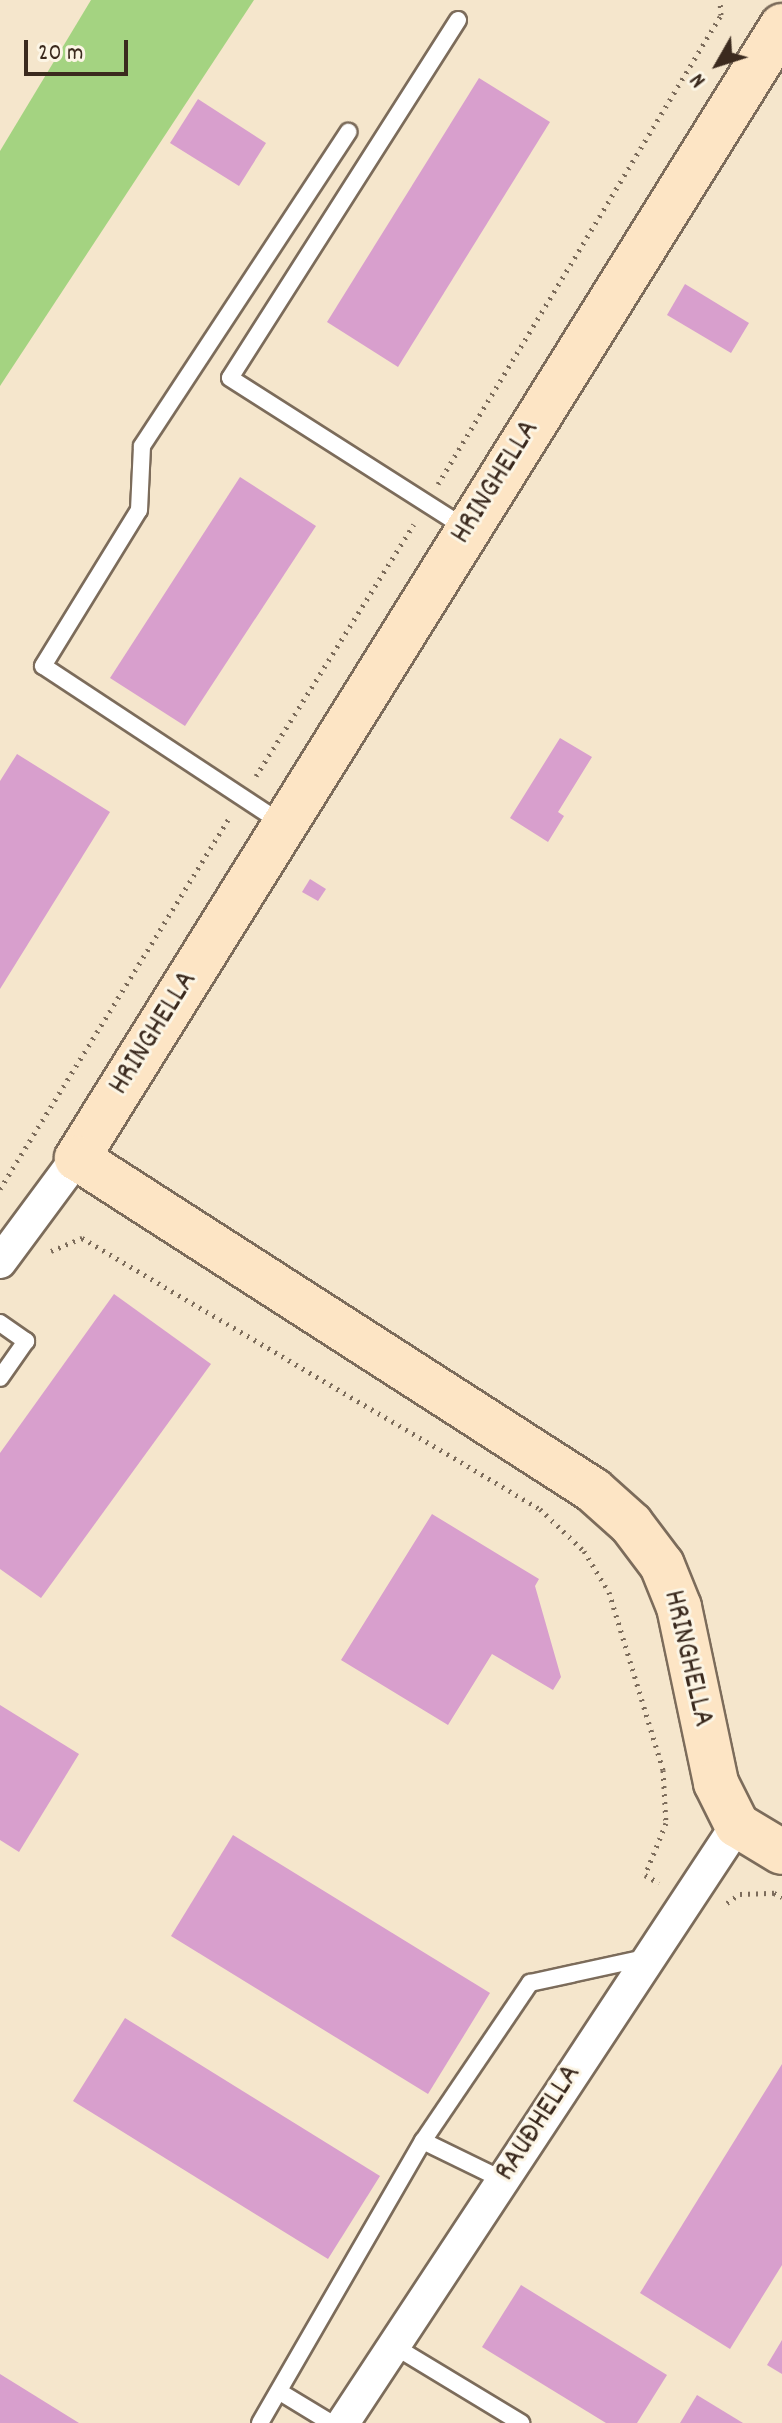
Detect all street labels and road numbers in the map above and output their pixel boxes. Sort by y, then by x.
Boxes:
street label: HRINGHELLA [445,414,549,552]
street label: HRINGHELLA [103,965,207,1103]
street label: HRINGHELLA [653,1587,719,1731]
street label: RAUÐHELLA [489,2059,591,2189]

